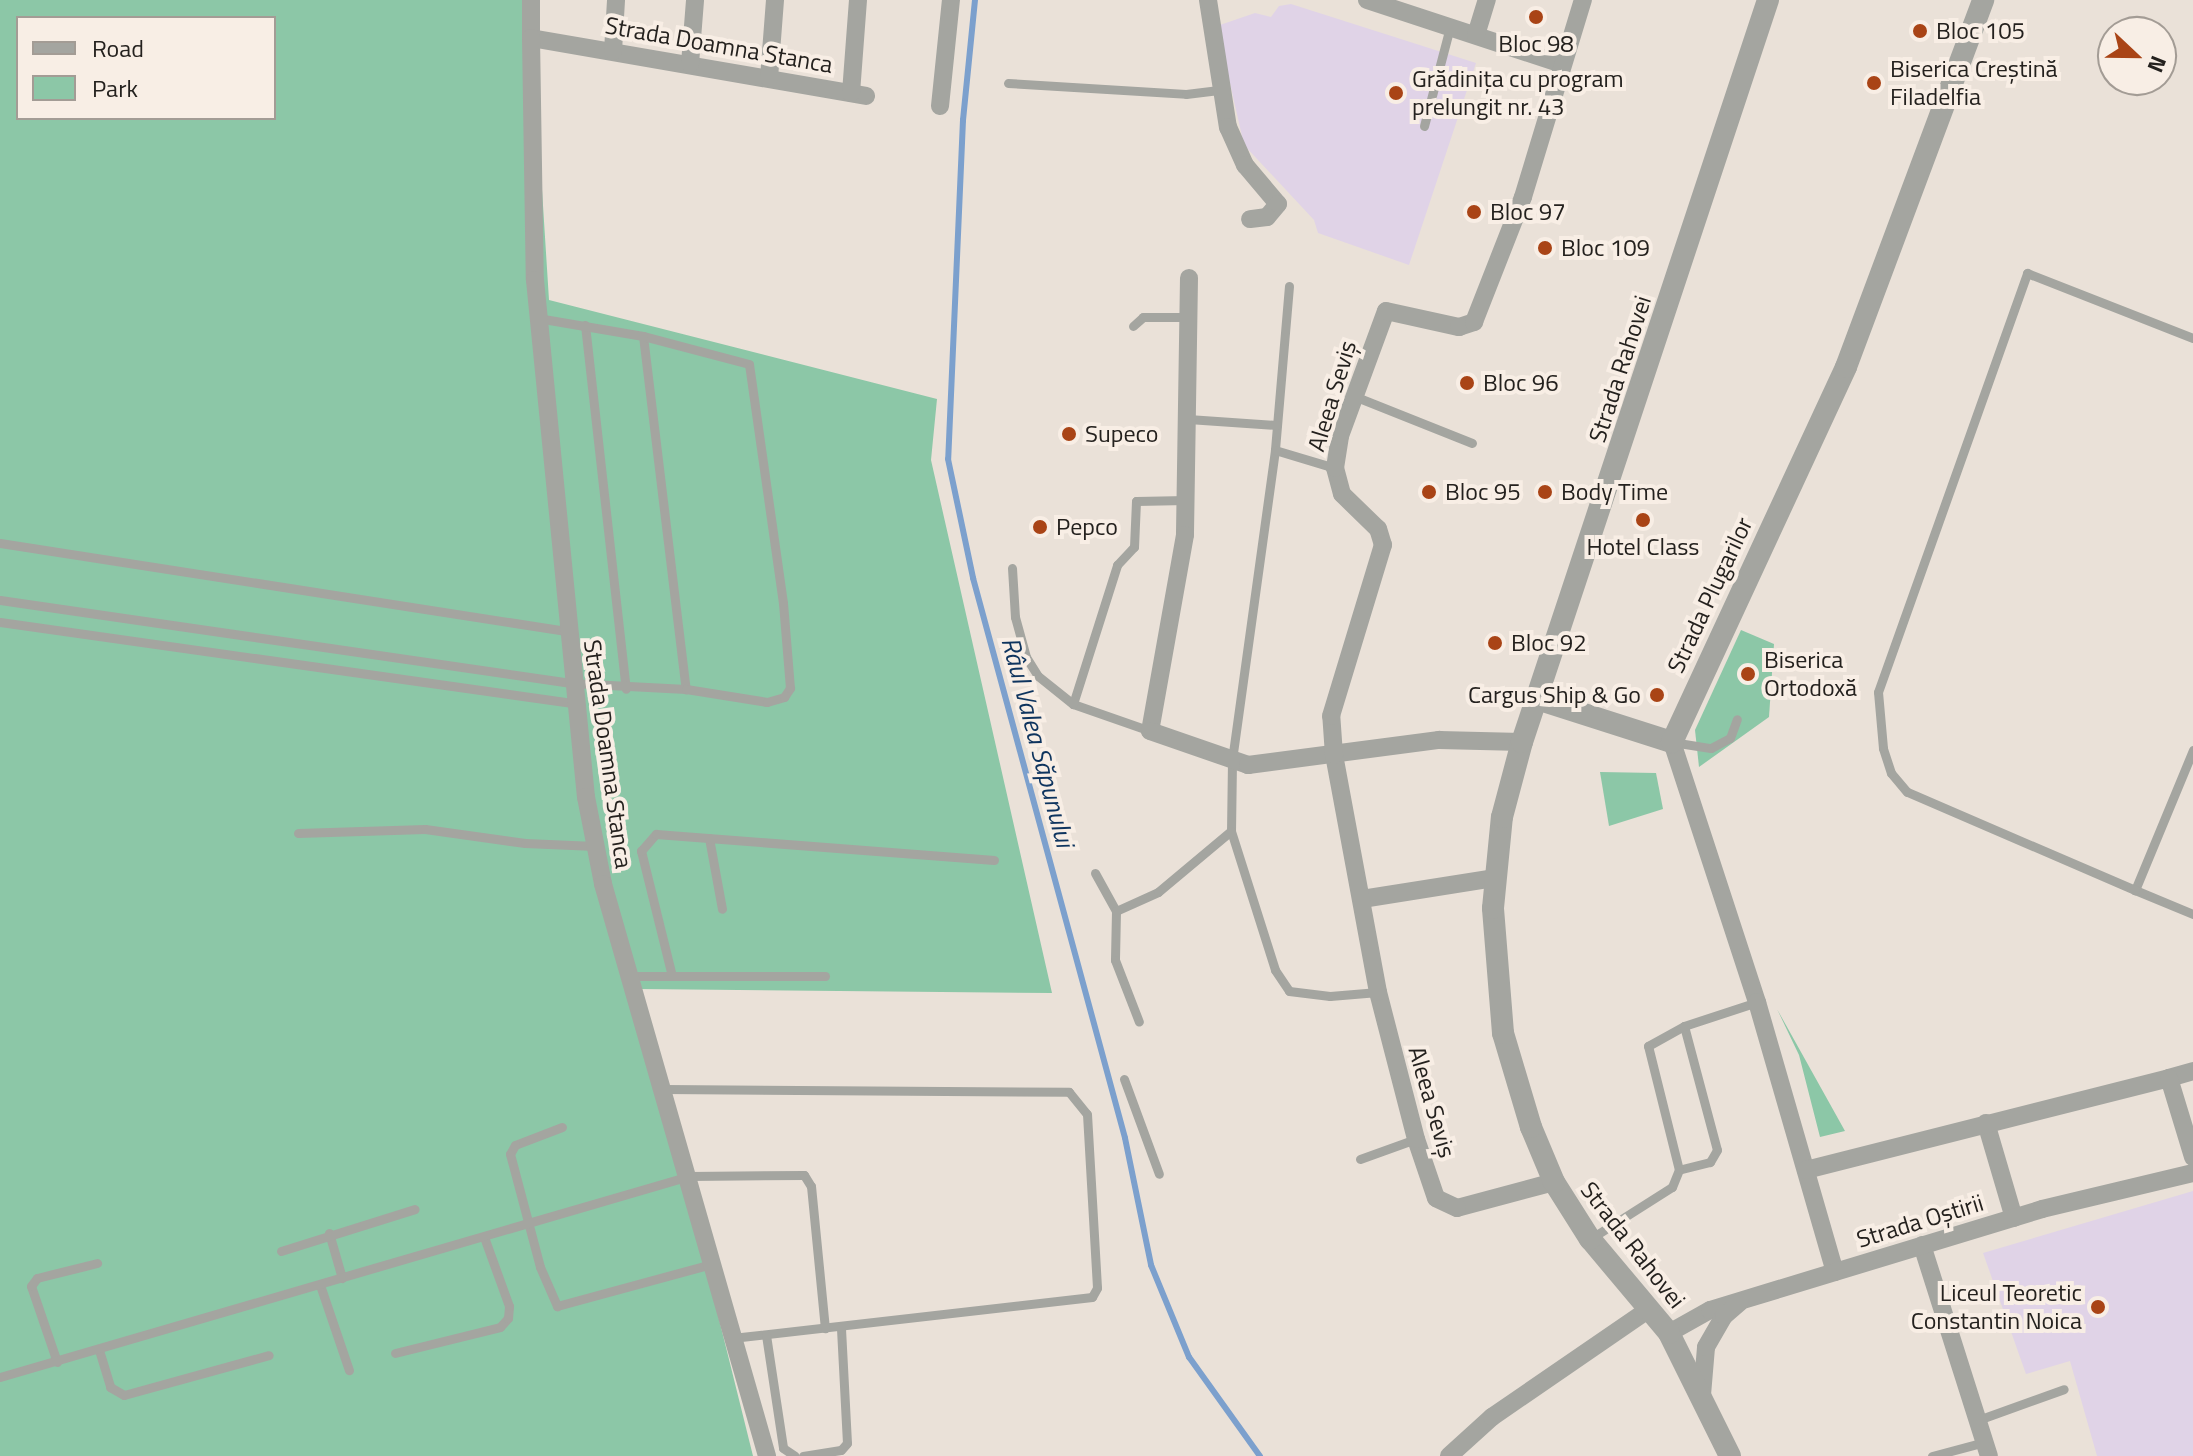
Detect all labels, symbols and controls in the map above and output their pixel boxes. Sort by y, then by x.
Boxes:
marker: Bloc 98 [1527,8,1545,26]
street label: Strada Doamna Stanca [603,11,835,79]
legend [16,16,276,120]
north arrow [2097,16,2177,96]
place label: Bloc 105 [1936,17,2025,45]
marker: Bloc 105 [1911,22,1929,40]
text: Road [92,30,144,66]
place label: Bloc 98 [1498,30,1574,58]
text: N [2139,51,2176,78]
place label: Biserica Creștină Filadelfia [1890,55,2058,111]
place label: Grădinița cu program prelungit nr. 43 [1412,65,1624,121]
text: Park [92,70,138,106]
marker: Biserica Creștină Filadelfia [1865,74,1883,92]
marker: Grădinița cu program prelungit nr. 43 [1387,84,1405,102]
place label: Bloc 97 [1490,198,1566,226]
marker: Bloc 97 [1465,203,1483,221]
place label: Bloc 109 [1561,234,1650,262]
marker: Bloc 109 [1536,239,1554,257]
street label: Strada Rahovei [1583,292,1657,446]
street label: Aleea Seviș [1302,337,1362,455]
place label: Bloc 96 [1483,369,1559,397]
marker: Bloc 96 [1458,374,1476,392]
place label: Supeco [1085,420,1159,448]
marker: Supeco [1060,425,1078,443]
place label: Bloc 95 [1445,478,1521,506]
place label: Body Time [1561,478,1668,506]
marker: Bloc 95 [1420,483,1438,501]
marker: Body Time [1536,483,1554,501]
marker: Hotel Class [1634,511,1652,529]
place label: Pepco [1056,513,1118,541]
street label: Strada Plugarilor [1661,513,1759,677]
marker: Pepco [1031,518,1049,536]
place label: Hotel Class [1587,533,1699,561]
place label: Bloc 92 [1511,629,1587,657]
water label: Râul Valea Săpunului [995,634,1081,850]
marker: Bloc 92 [1486,634,1504,652]
street label: Strada Doamna Stanca [578,638,638,870]
place label: Biserica Ortodoxă [1764,646,1857,702]
marker: Biserica Ortodoxă [1739,665,1757,683]
place label: Cargus Ship & Go [1468,681,1641,709]
marker: Cargus Ship & Go [1648,686,1666,704]
street label: Aleea Seviș [1402,1043,1462,1161]
street label: Strada Rahovei [1575,1176,1691,1314]
street label: Strada Oștirii [1853,1188,1987,1254]
place label: Liceul Teoretic Constantin Noica [1911,1279,2082,1335]
marker: Liceul Teoretic Constantin Noica [2089,1298,2107,1316]

